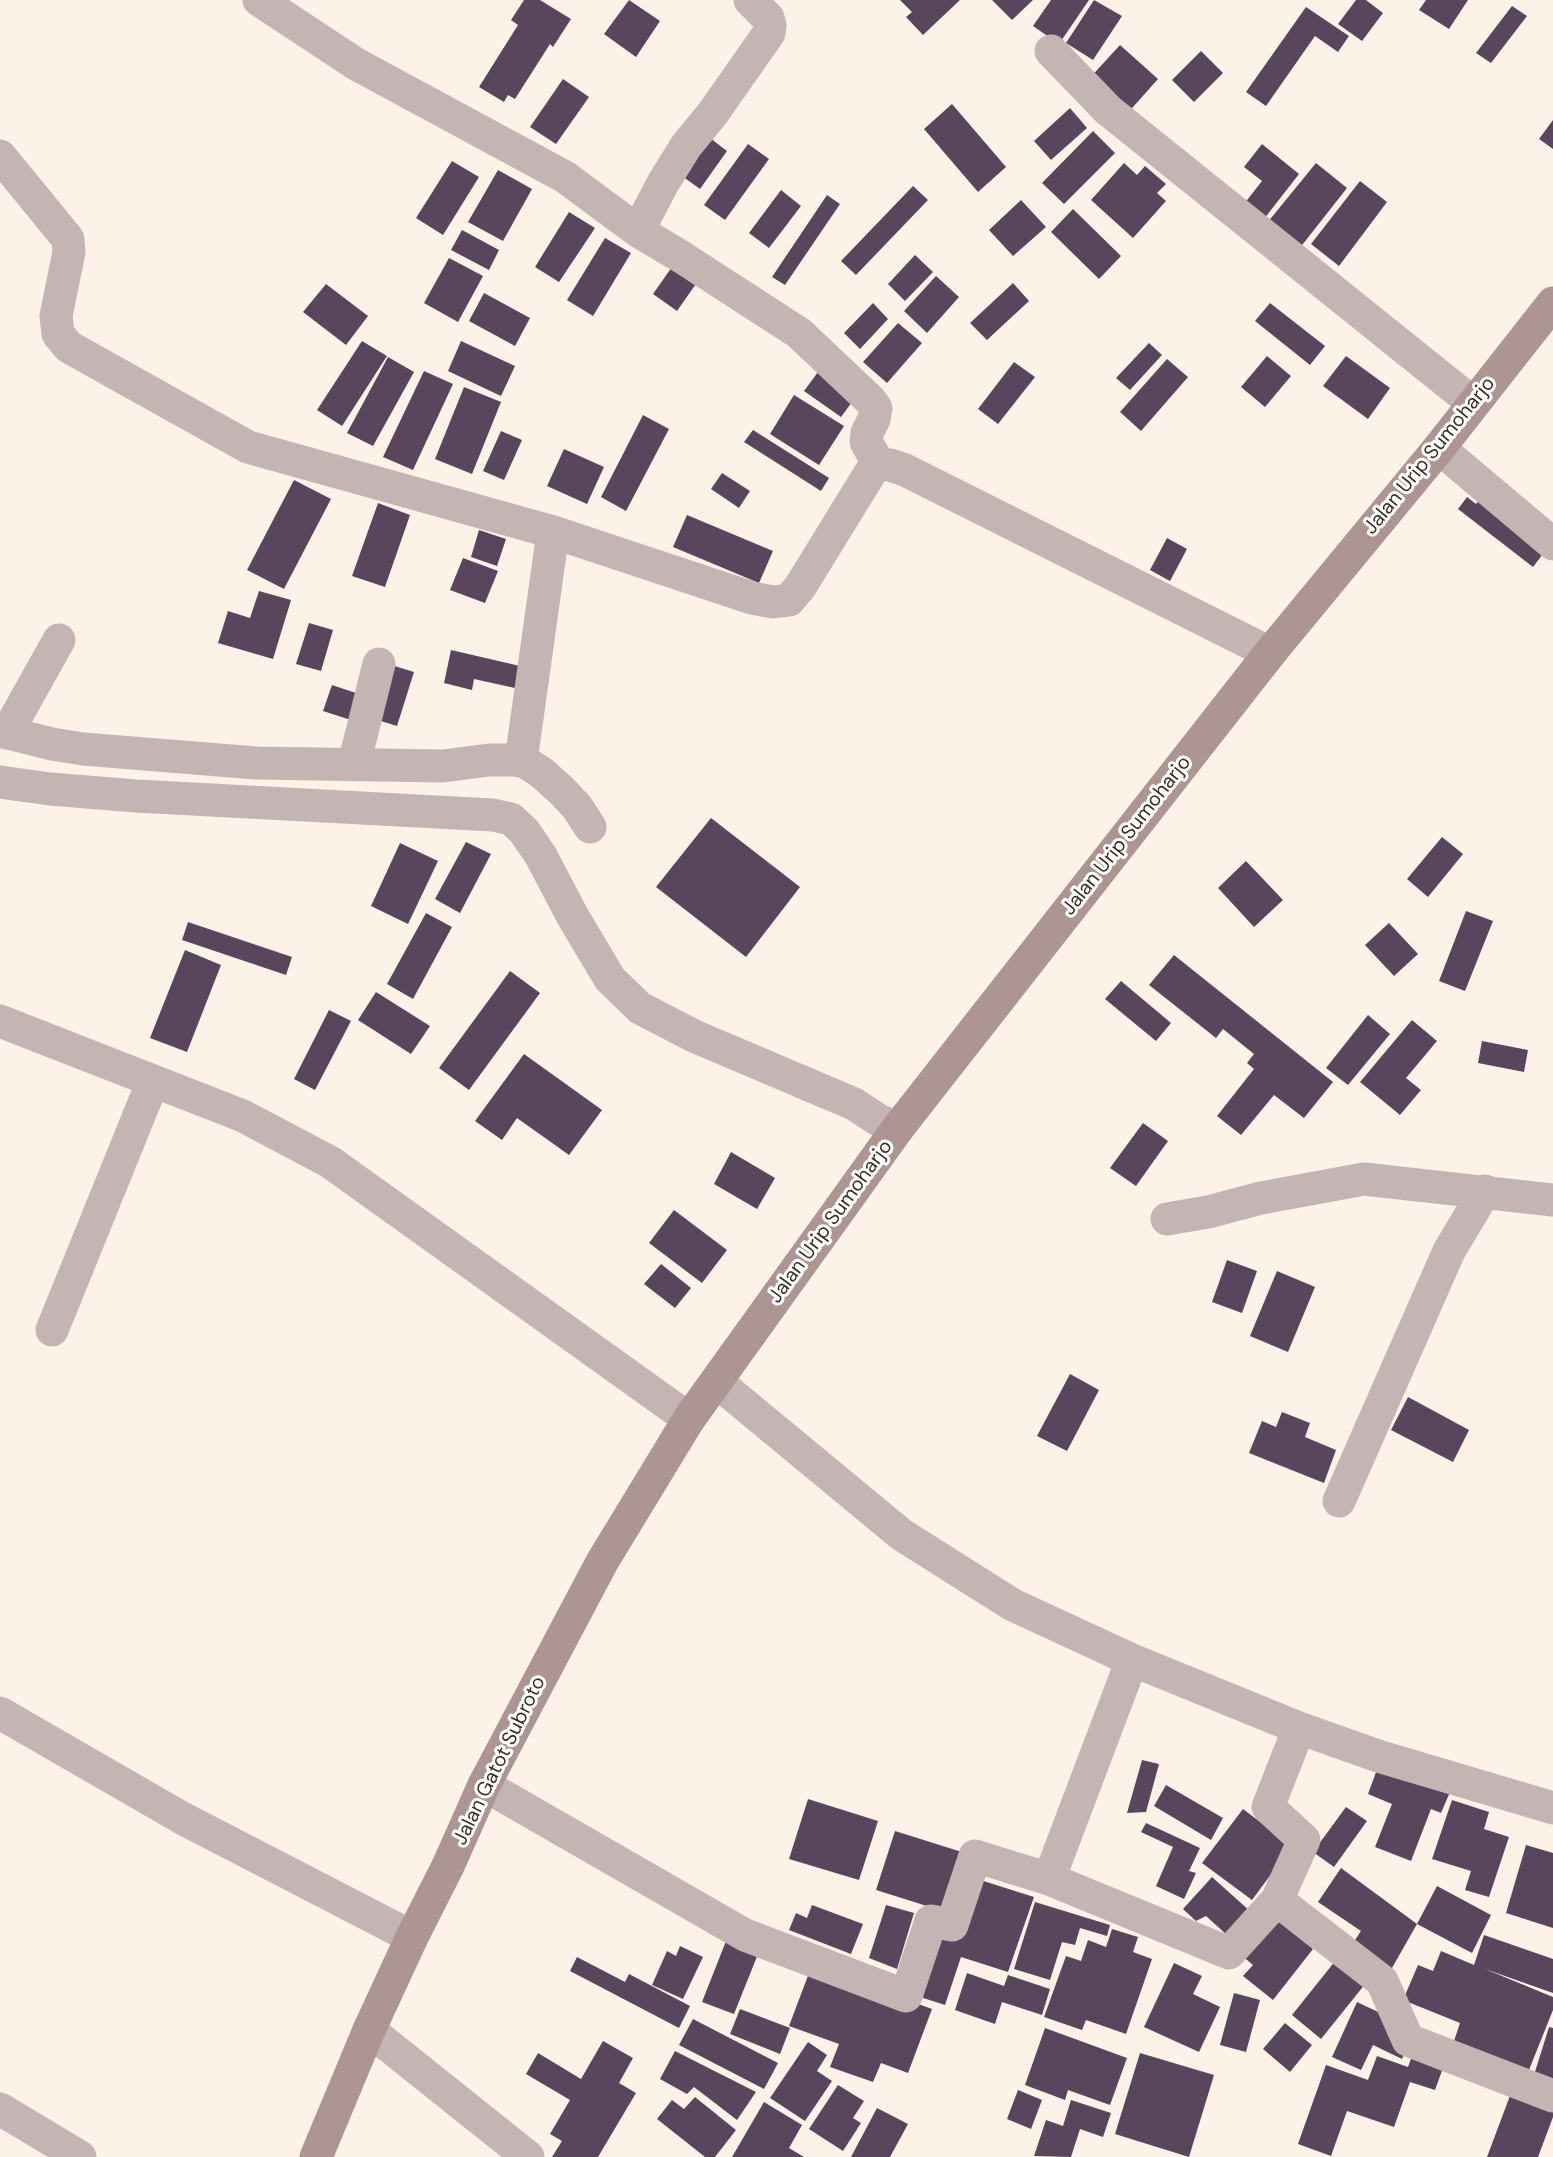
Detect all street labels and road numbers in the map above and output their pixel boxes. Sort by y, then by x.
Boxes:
street label: Jalan Urip Sumoharjo [1359,373,1501,539]
street label: Jalan Urip Sumoharjo [1057,752,1197,920]
street label: Jalan Urip Sumoharjo [764,1136,898,1308]
street label: Jalan Gatot Subroto [449,1673,551,1849]

